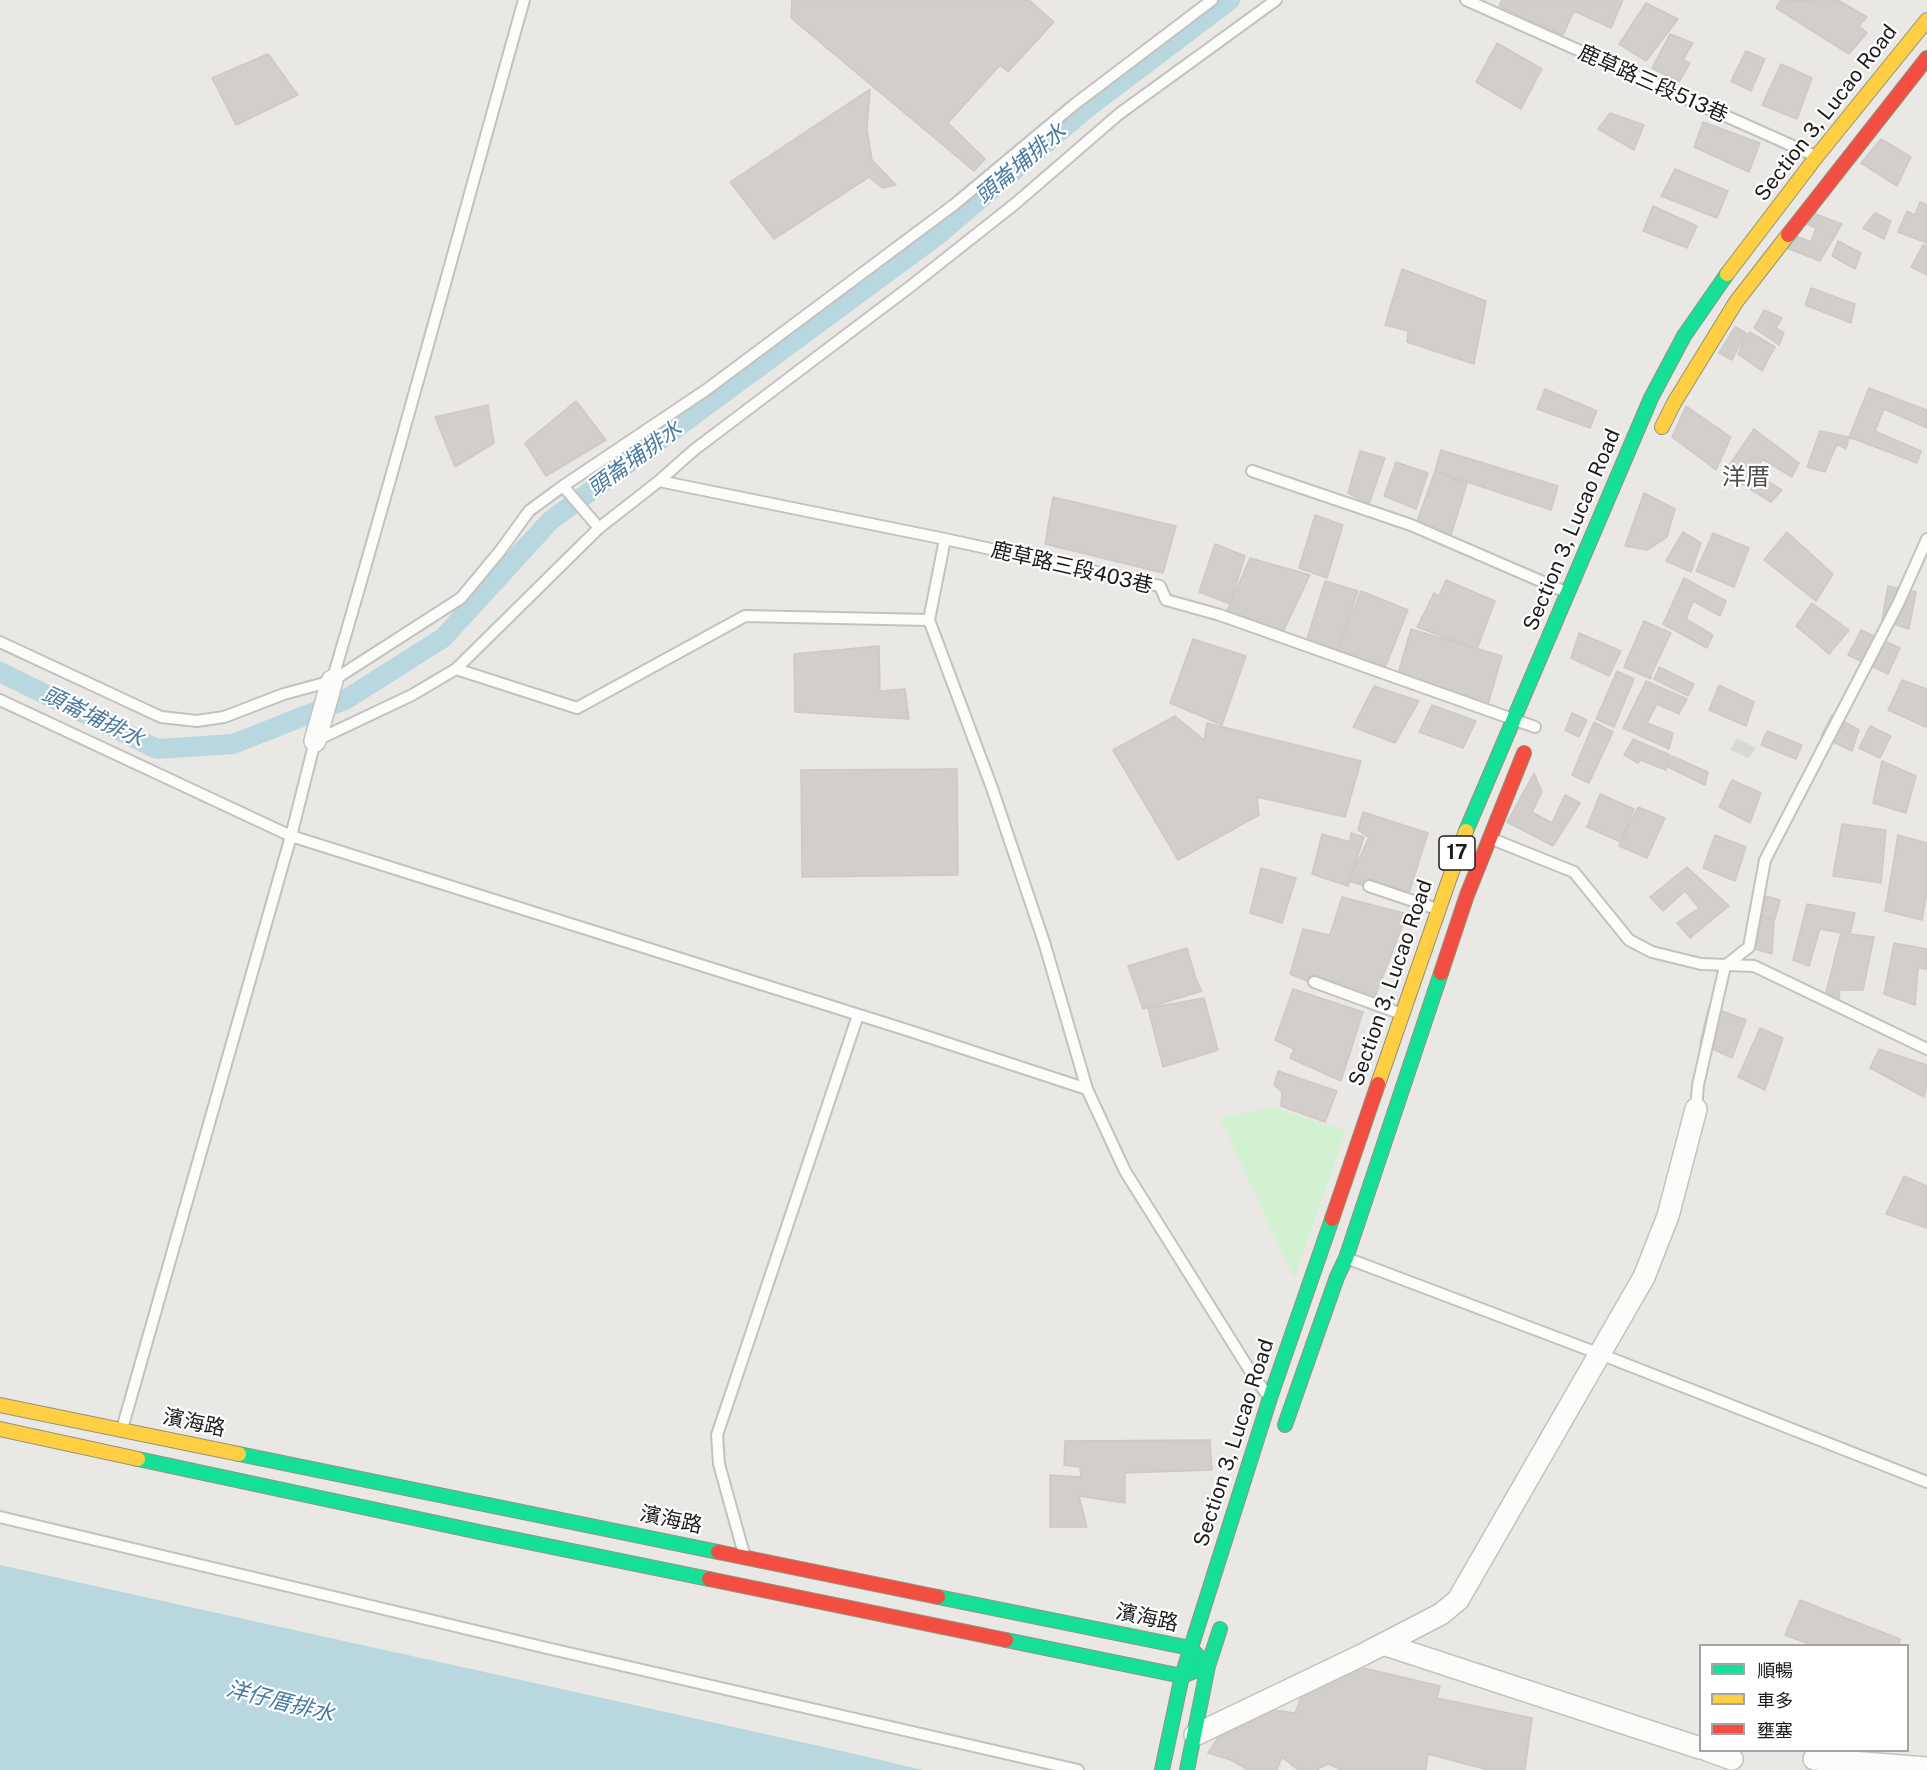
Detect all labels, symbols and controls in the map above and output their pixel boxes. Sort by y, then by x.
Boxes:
street label: Section 3, Lucao Road [1749,20,1903,206]
street label: 鹿草路三段513巷 [1574,40,1732,128]
water label: 頭崙埔排水 [970,119,1072,209]
water label: 頭崙埔排水 [583,416,687,502]
street label: Section 3, Lucao Road [1518,425,1626,635]
district label: 洋厝 [1722,464,1770,492]
street label: 鹿草路三段403巷 [989,537,1155,599]
water label: 頭崙埔排水 [38,681,148,753]
road number: 17 [1439,836,1475,870]
street label: Section 3, Lucao Road [1344,876,1438,1090]
street label: Section 3, Lucao Road [1189,1336,1279,1550]
street label: 濱海路 [161,1404,227,1442]
street label: 濱海路 [638,1501,704,1539]
street label: 濱海路 [1114,1599,1180,1637]
legend [1699,1644,1909,1752]
text: 順暢 [1757,1660,1793,1681]
water label: 洋仔厝排水 [223,1676,337,1728]
text: 車多 [1757,1690,1793,1711]
text: 壅塞 [1757,1720,1793,1741]

